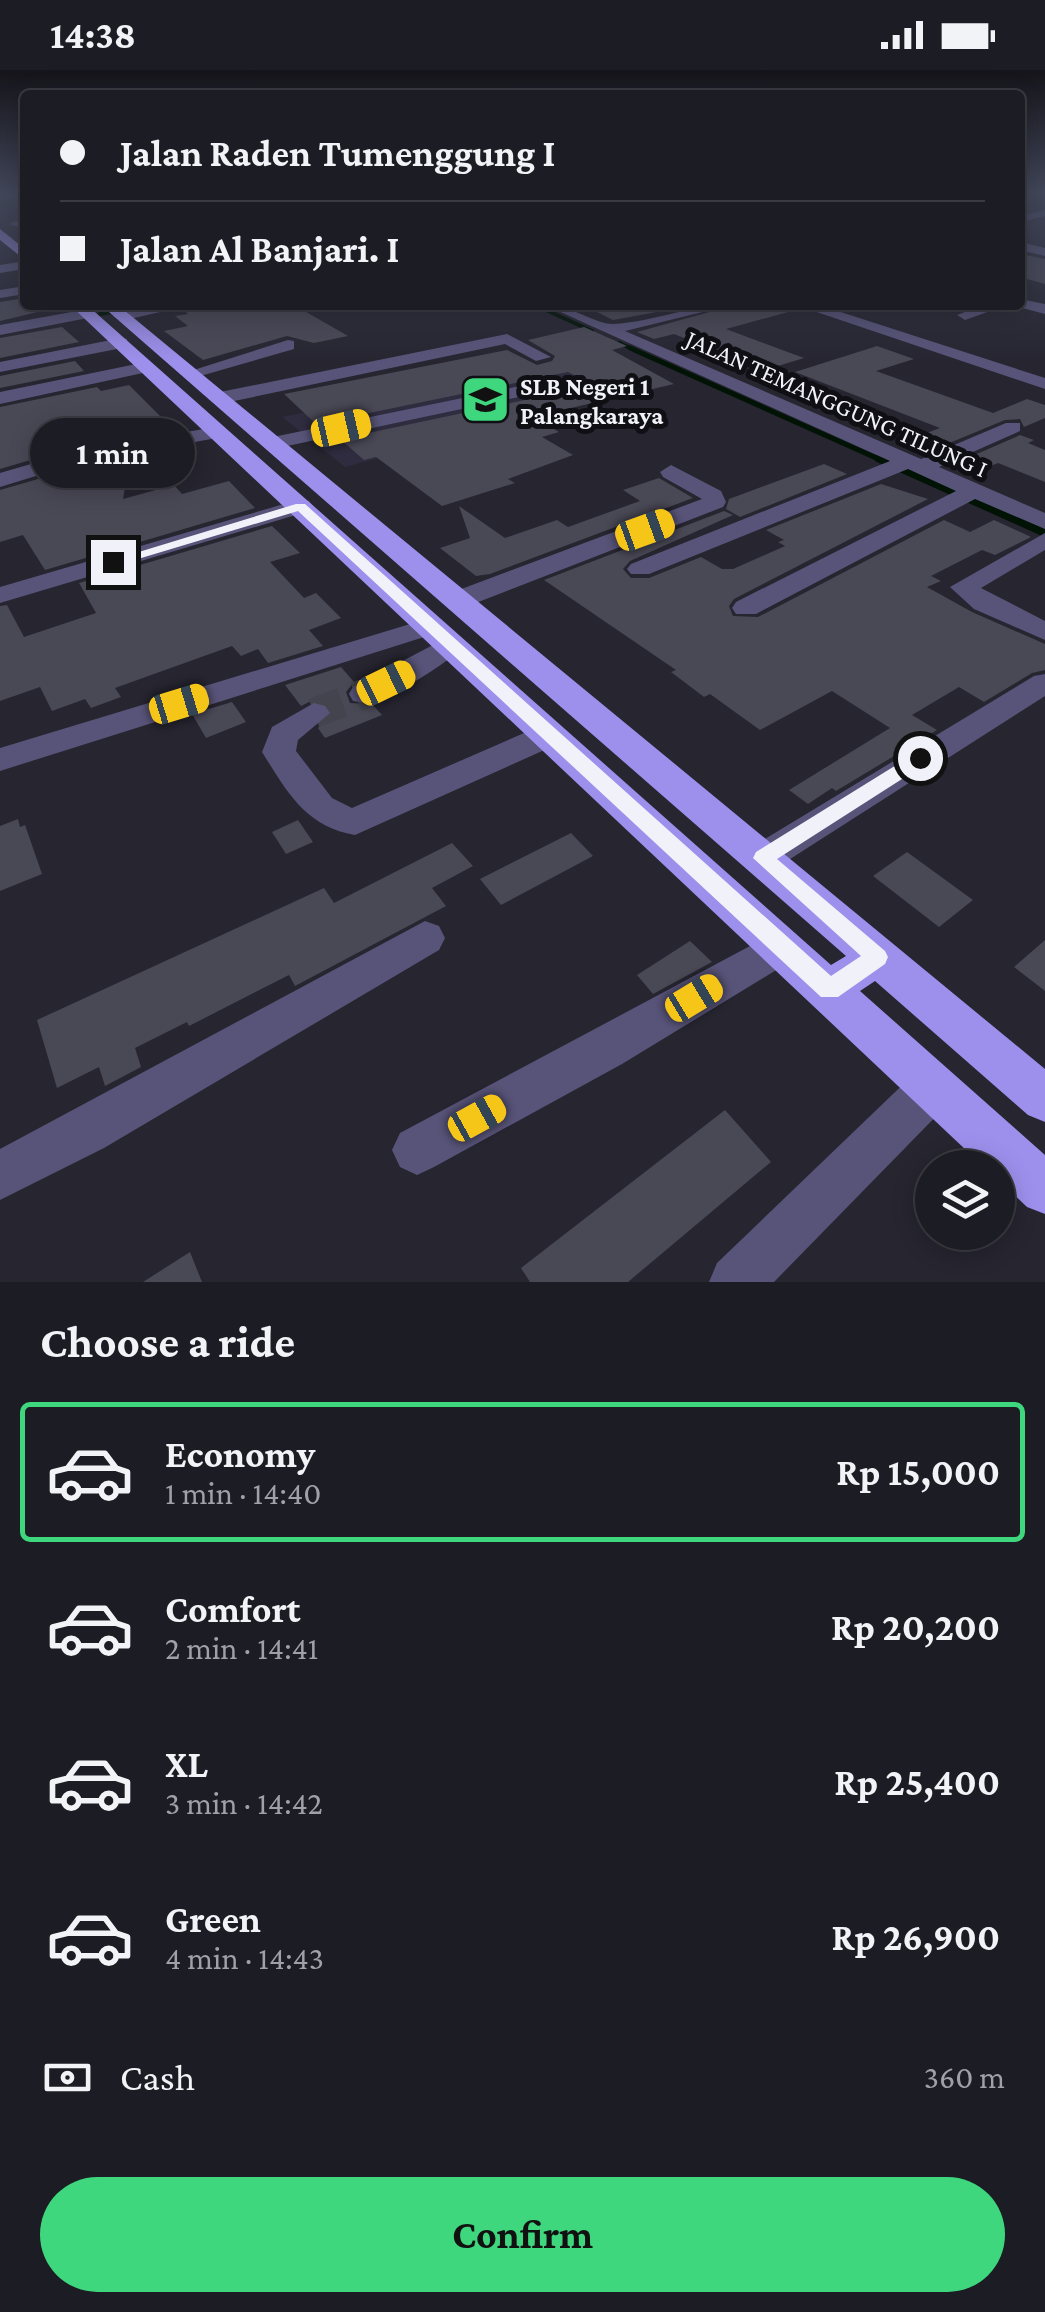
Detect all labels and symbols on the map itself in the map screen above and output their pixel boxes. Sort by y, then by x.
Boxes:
street label: JALAN TEMANGGUNG TILUNG I [680,324,992,483]
place label: SLB Negeri 1 Palangkaraya [520,373,664,429]
school or university icon: SLB Negeri 1 Palangkaraya [459,374,511,426]
car [308,407,374,449]
callout: 1 min [31,417,196,487]
car [612,506,678,554]
route end [91,540,136,585]
car [352,656,420,710]
car [146,681,212,727]
route start [898,736,943,781]
car [661,970,727,1026]
car [443,1090,511,1146]

